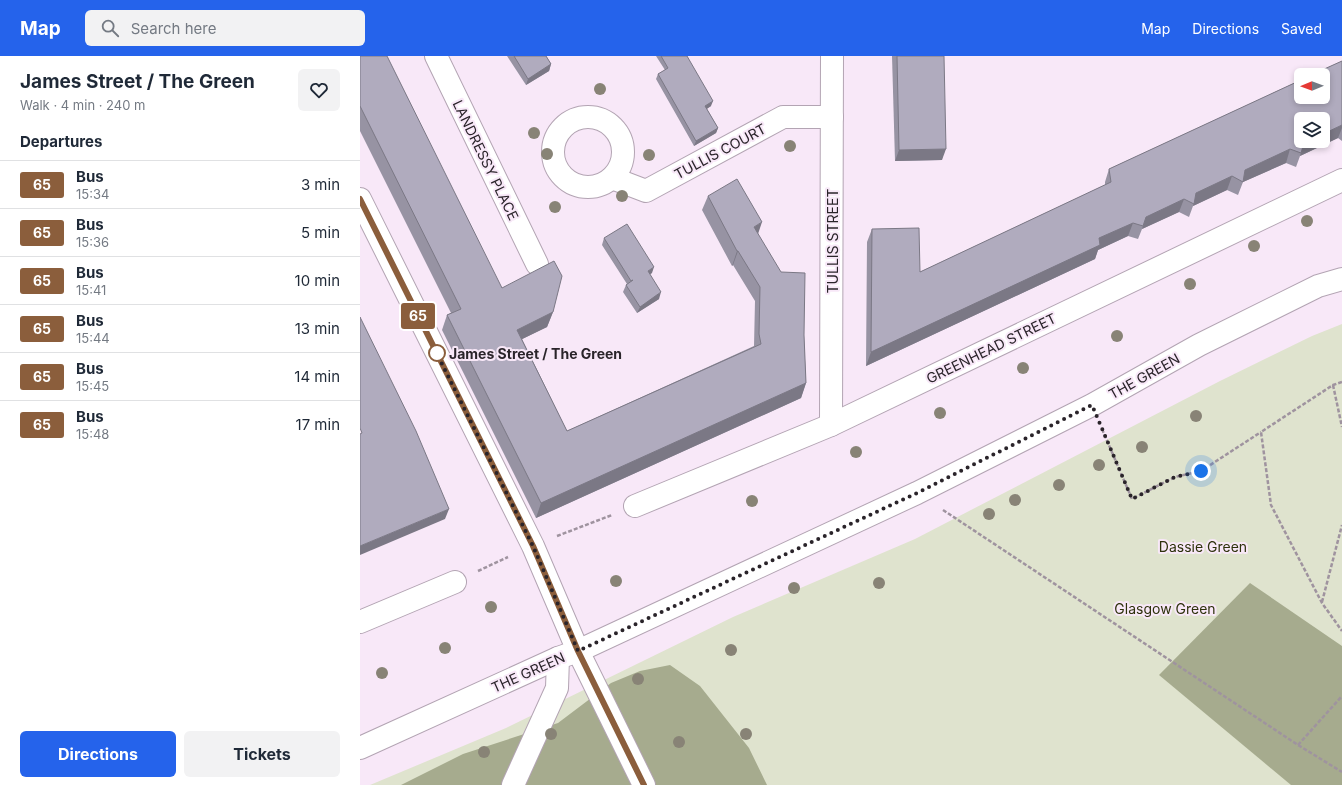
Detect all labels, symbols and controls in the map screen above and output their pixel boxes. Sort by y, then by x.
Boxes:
search box [85,10,365,46]
text: Map [20,17,61,40]
icon: search [99,17,121,39]
text: Search here [131,19,216,38]
text: Map [1141,20,1170,37]
text: Directions [1192,20,1259,37]
text: Saved [1281,20,1322,37]
north arrow [1294,68,1330,104]
map controls [1294,68,1330,148]
button: heart [298,69,340,111]
text: James Street / The Green [20,70,255,93]
text: Walk · 4 min · 240 m [20,97,146,113]
street label: LANDRESSY PLACE [449,97,523,223]
button: layers [1294,112,1330,148]
street label: TULLIS COURT [671,120,769,182]
text: Departures [20,132,102,151]
text: Bus [76,167,104,186]
text: 3 min [301,175,340,194]
text: 65 [33,176,51,193]
text: 15:34 [76,186,109,202]
street label: TULLIS STREET [824,189,841,293]
text: Bus [76,215,104,234]
text: 5 min [301,223,340,242]
text: 65 [33,224,51,241]
text: 15:36 [76,234,109,250]
text: Bus [76,263,104,282]
text: 10 min [295,271,340,290]
text: 65 [33,272,51,289]
text: 15:41 [76,282,106,298]
line badge: 65 [400,303,436,329]
text: 65 [409,307,427,324]
street label: GREENHEAD STREET [923,309,1059,387]
text: Bus [76,311,104,330]
text: 13 min [295,319,340,338]
text: 65 [33,320,51,337]
text: 15:44 [76,330,110,346]
marker: James Street / The Green [428,344,446,362]
place label: James Street / The Green [449,345,622,362]
street label: THE GREEN [1105,350,1183,402]
text: Bus [76,359,104,378]
text: 14 min [294,367,340,386]
text: 65 [33,368,51,385]
text: 15:45 [76,378,109,394]
text: Bus [76,407,104,426]
text: 17 min [296,415,340,434]
text: 65 [33,416,51,433]
text: 15:48 [76,426,109,442]
your location [1191,461,1211,481]
park label: Dassie Green [1159,538,1247,555]
park label: Glasgow Green [1114,600,1216,617]
street label: THE GREEN [489,648,567,696]
button: Directions [20,731,176,777]
button: Tickets [184,731,340,777]

